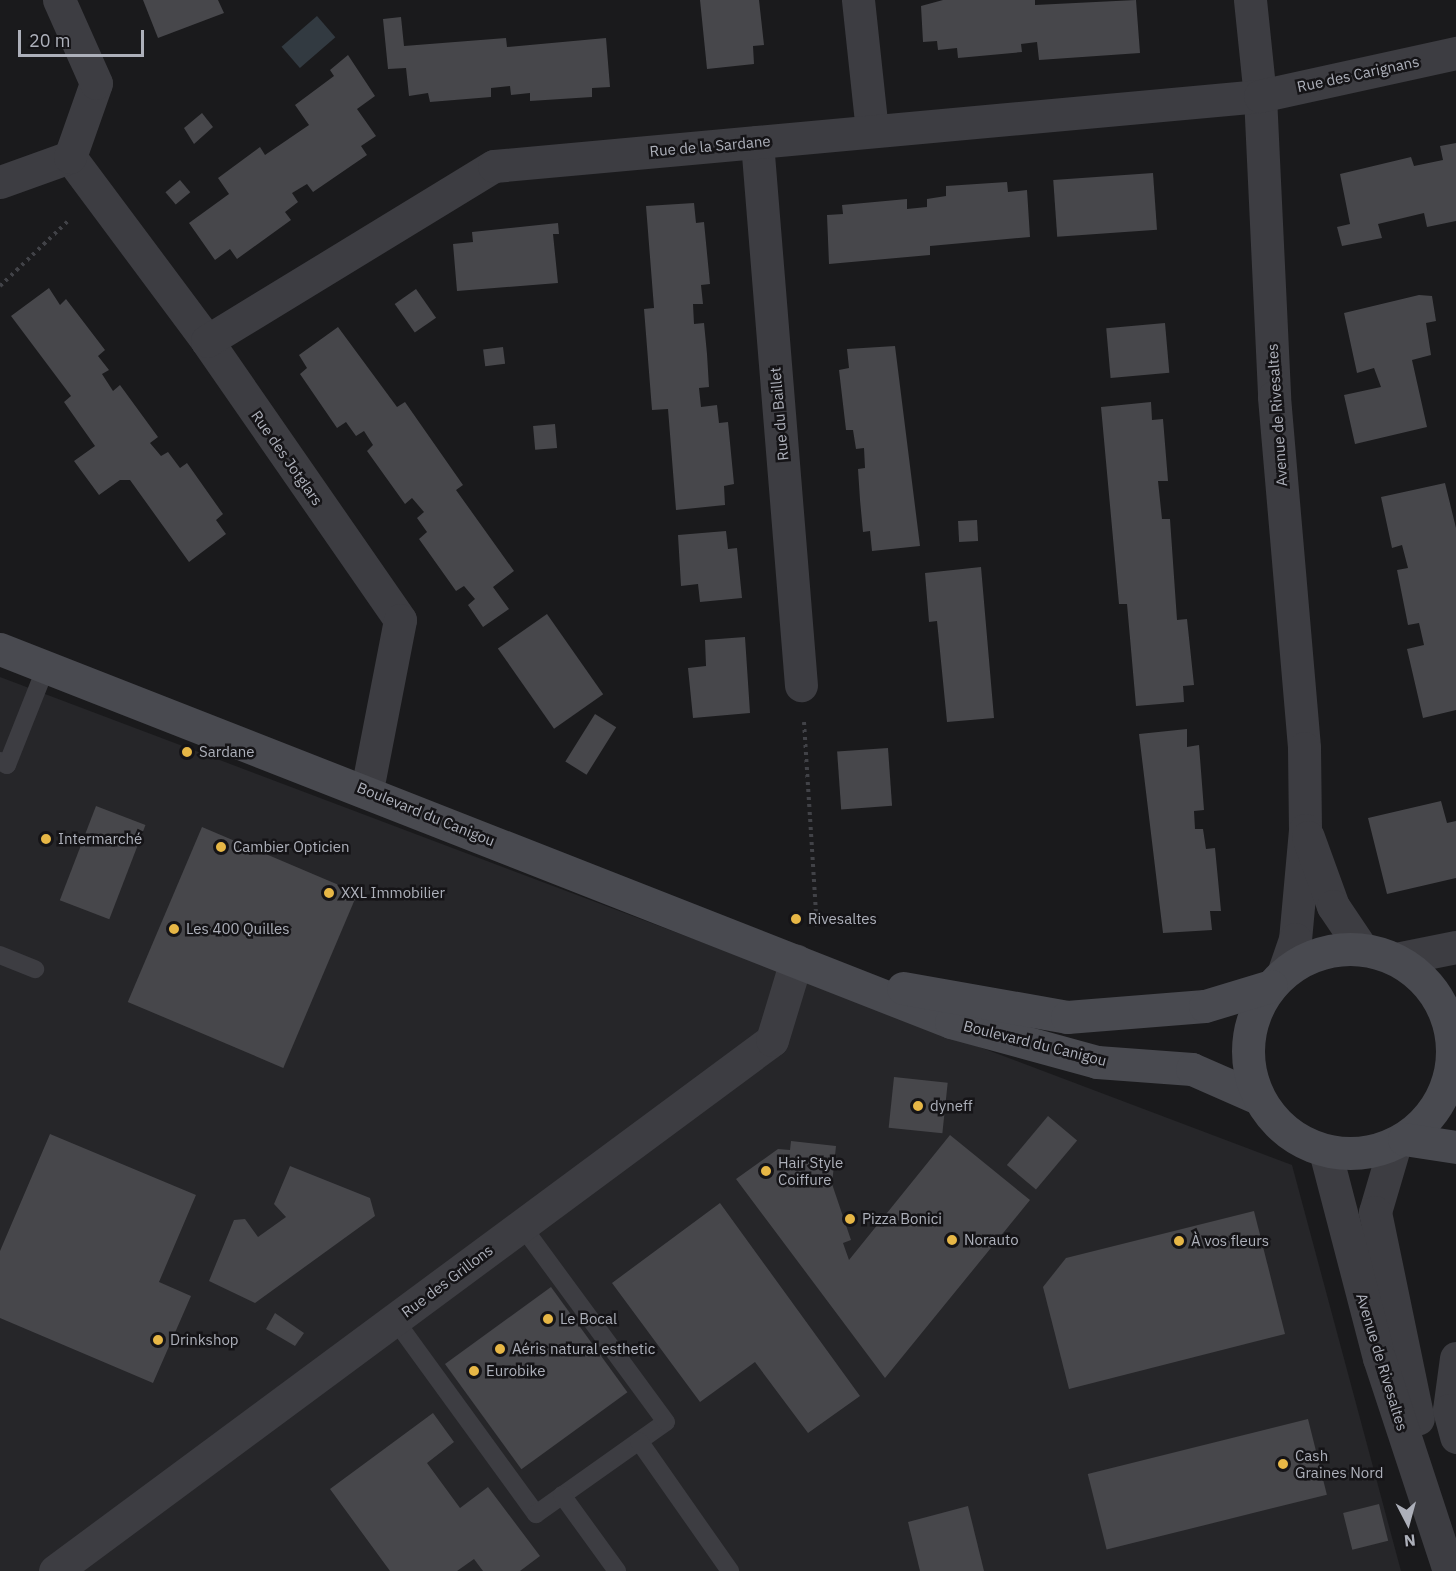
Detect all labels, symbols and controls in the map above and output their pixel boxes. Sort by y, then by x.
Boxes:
scale bar [21,18,147,56]
text: 20 m [29,29,71,52]
street label: Rue des Carignans [1295,52,1421,96]
street label: Rue de la Sardane [649,132,771,160]
street label: Avenue de Rivesaltes [1263,343,1291,487]
street label: Rue du Baillet [766,366,792,462]
street label: Rue des Jotglars [248,407,326,509]
place label: Sardane [199,743,255,761]
marker: Sardane [180,745,194,759]
street label: Boulevard du Canigou [355,778,497,850]
place label: Intermarché [58,830,142,848]
marker: Intermarché [39,832,53,846]
place label: Cambier Opticien [233,838,349,856]
marker: Cambier Opticien [214,840,228,854]
place label: XXL Immobilier [341,884,445,902]
marker: XXL Immobilier [322,886,336,900]
place label: Rivesaltes [808,910,877,928]
marker: Rivesaltes [789,912,803,926]
place label: Les 400 Quilles [186,920,289,938]
marker: Les 400 Quilles [167,922,181,936]
street label: Boulevard du Canigou [962,1016,1108,1070]
place label: dyneff [930,1097,973,1115]
marker: dyneff [911,1099,925,1113]
place label: Hair Style Coiffure [778,1153,843,1188]
marker: Hair Style Coiffure [759,1164,773,1178]
place label: Pizza Bonici [862,1210,942,1228]
marker: Pizza Bonici [843,1212,857,1226]
place label: Norauto [964,1231,1019,1249]
place label: À vos fleurs [1191,1232,1269,1250]
marker: Norauto [945,1233,959,1247]
marker: À vos fleurs [1172,1234,1186,1248]
street label: Rue des Grillons [398,1241,496,1321]
street label: Avenue de Rivesaltes [1352,1291,1412,1433]
place label: Le Bocal [560,1310,617,1328]
marker: Le Bocal [541,1312,555,1326]
place label: Drinkshop [170,1331,239,1349]
marker: Drinkshop [151,1333,165,1347]
place label: Aéris natural esthetic [512,1340,655,1358]
marker: Aéris natural esthetic [493,1342,507,1356]
place label: Eurobike [486,1362,545,1380]
marker: Eurobike [467,1364,481,1378]
place label: Cash Graines Nord [1295,1446,1383,1481]
marker: Cash Graines Nord [1276,1457,1290,1471]
north arrow [1378,1493,1438,1553]
text: N [1403,1530,1417,1551]

